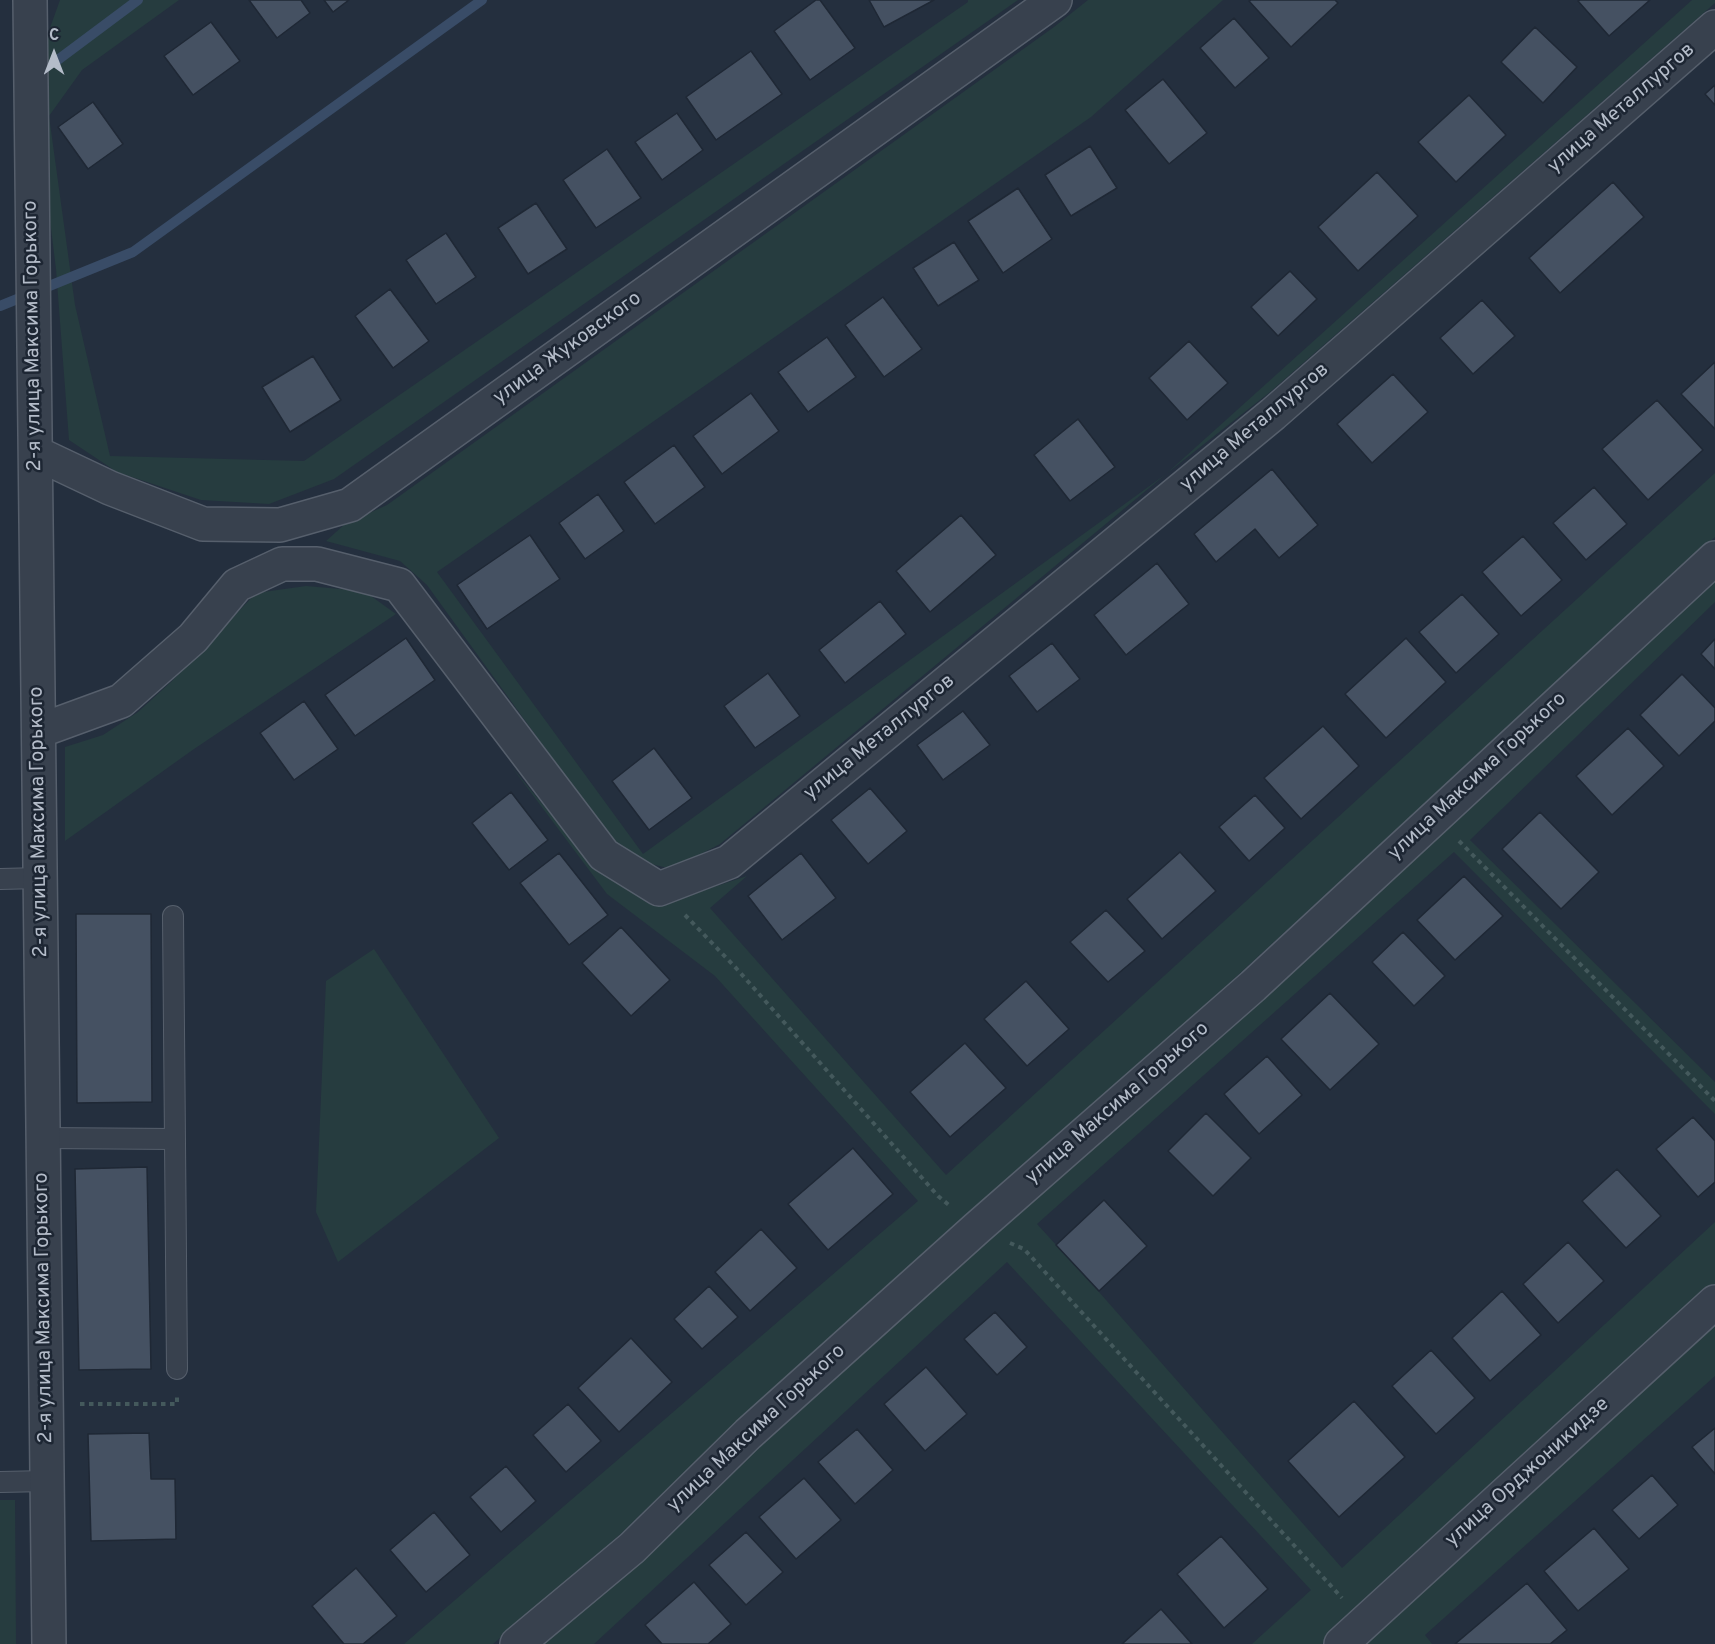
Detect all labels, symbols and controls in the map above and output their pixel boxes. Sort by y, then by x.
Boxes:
north arrow [24,24,84,84]
text: С [49,26,59,46]
street label: улица Металлургов [1544,39,1700,179]
street label: 2-я улица Максима Горького [20,200,48,472]
street label: улица Жуковского [489,287,647,411]
street label: улица Металлургов [1176,359,1334,497]
street label: улица Металлургов [800,670,960,806]
street label: 2-я улица Максима Горького [26,686,54,958]
street label: улица Максима Горького [1384,688,1572,866]
street label: улица Максима Горького [1021,1018,1215,1190]
street label: 2-я улица Максима Горького [31,1172,59,1444]
street label: улица Максима Горького [663,1340,851,1518]
street label: улица Орджоникидзе [1441,1393,1615,1553]

